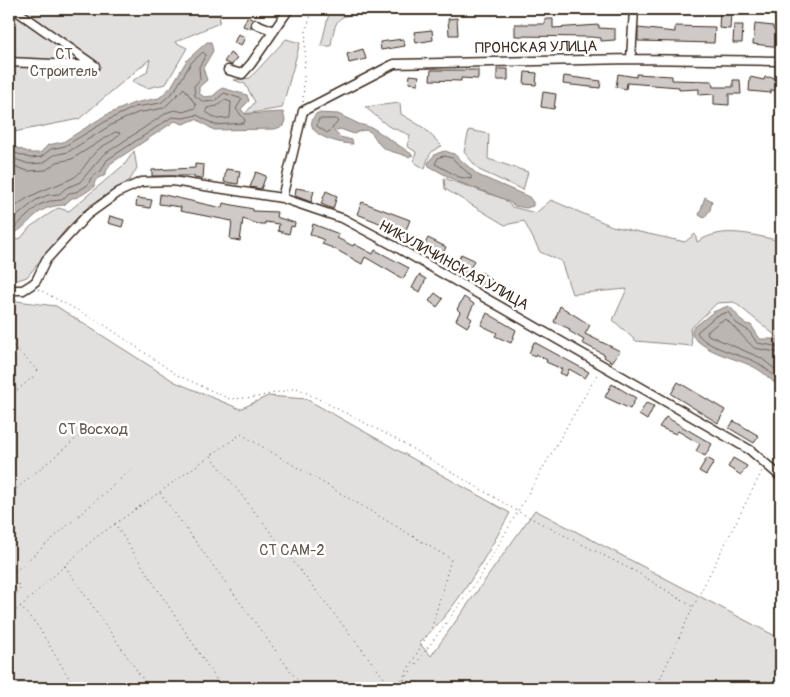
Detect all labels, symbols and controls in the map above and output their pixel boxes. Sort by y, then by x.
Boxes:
street label: ПРОНСКАЯ УЛИЦА [475,37,598,58]
park label: СТ Строитель [30,45,98,81]
street label: НИКУЛИЧИНСКАЯ УЛИЦА [375,216,532,315]
park label: СТ Восход [58,420,128,439]
park label: СТ САМ-2 [259,541,325,560]

